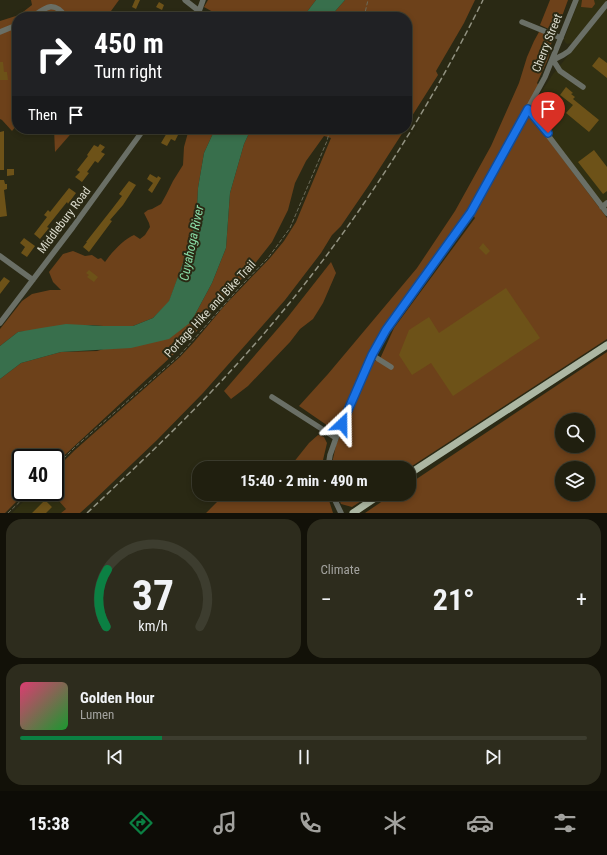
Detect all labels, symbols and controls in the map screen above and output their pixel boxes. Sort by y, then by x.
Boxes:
street label: Cherry Street [529,11,565,74]
text: 450 m [94,27,164,60]
icon: right [28,28,80,80]
text: Turn right [94,61,162,82]
pin [531,92,565,133]
icon: arrive [537,98,559,120]
icon: arrive [65,104,87,126]
text: Then [28,106,57,124]
street label: Middlebury Road [35,184,94,256]
water label: Cuyahoga River [176,203,207,282]
street label: Portage Hike and Bike Trail [161,258,259,360]
position arrow [321,403,363,445]
map controls [555,413,595,501]
button: search [555,413,595,453]
speed limit sign: 40 [12,449,64,501]
button: layers [555,461,595,501]
text: 15:40 · 2 min · 490 m [240,472,368,490]
text: Climate [321,562,360,577]
text: 37 [132,570,174,619]
text: 21° [433,582,475,617]
text: − [321,587,332,612]
text: + [576,587,587,612]
text: km/h [139,617,168,633]
text: Golden Hour [80,689,155,707]
text: Lumen [80,707,114,722]
icon: previous [104,746,126,768]
icon: pause [293,746,315,768]
icon: next [482,746,504,768]
icon: directions [127,809,155,837]
icon: music [211,809,239,837]
icon: phone [296,809,324,837]
icon: climate [381,809,409,837]
icon: car [466,809,494,837]
icon: filters [551,809,579,837]
text: 15:38 [28,813,70,834]

